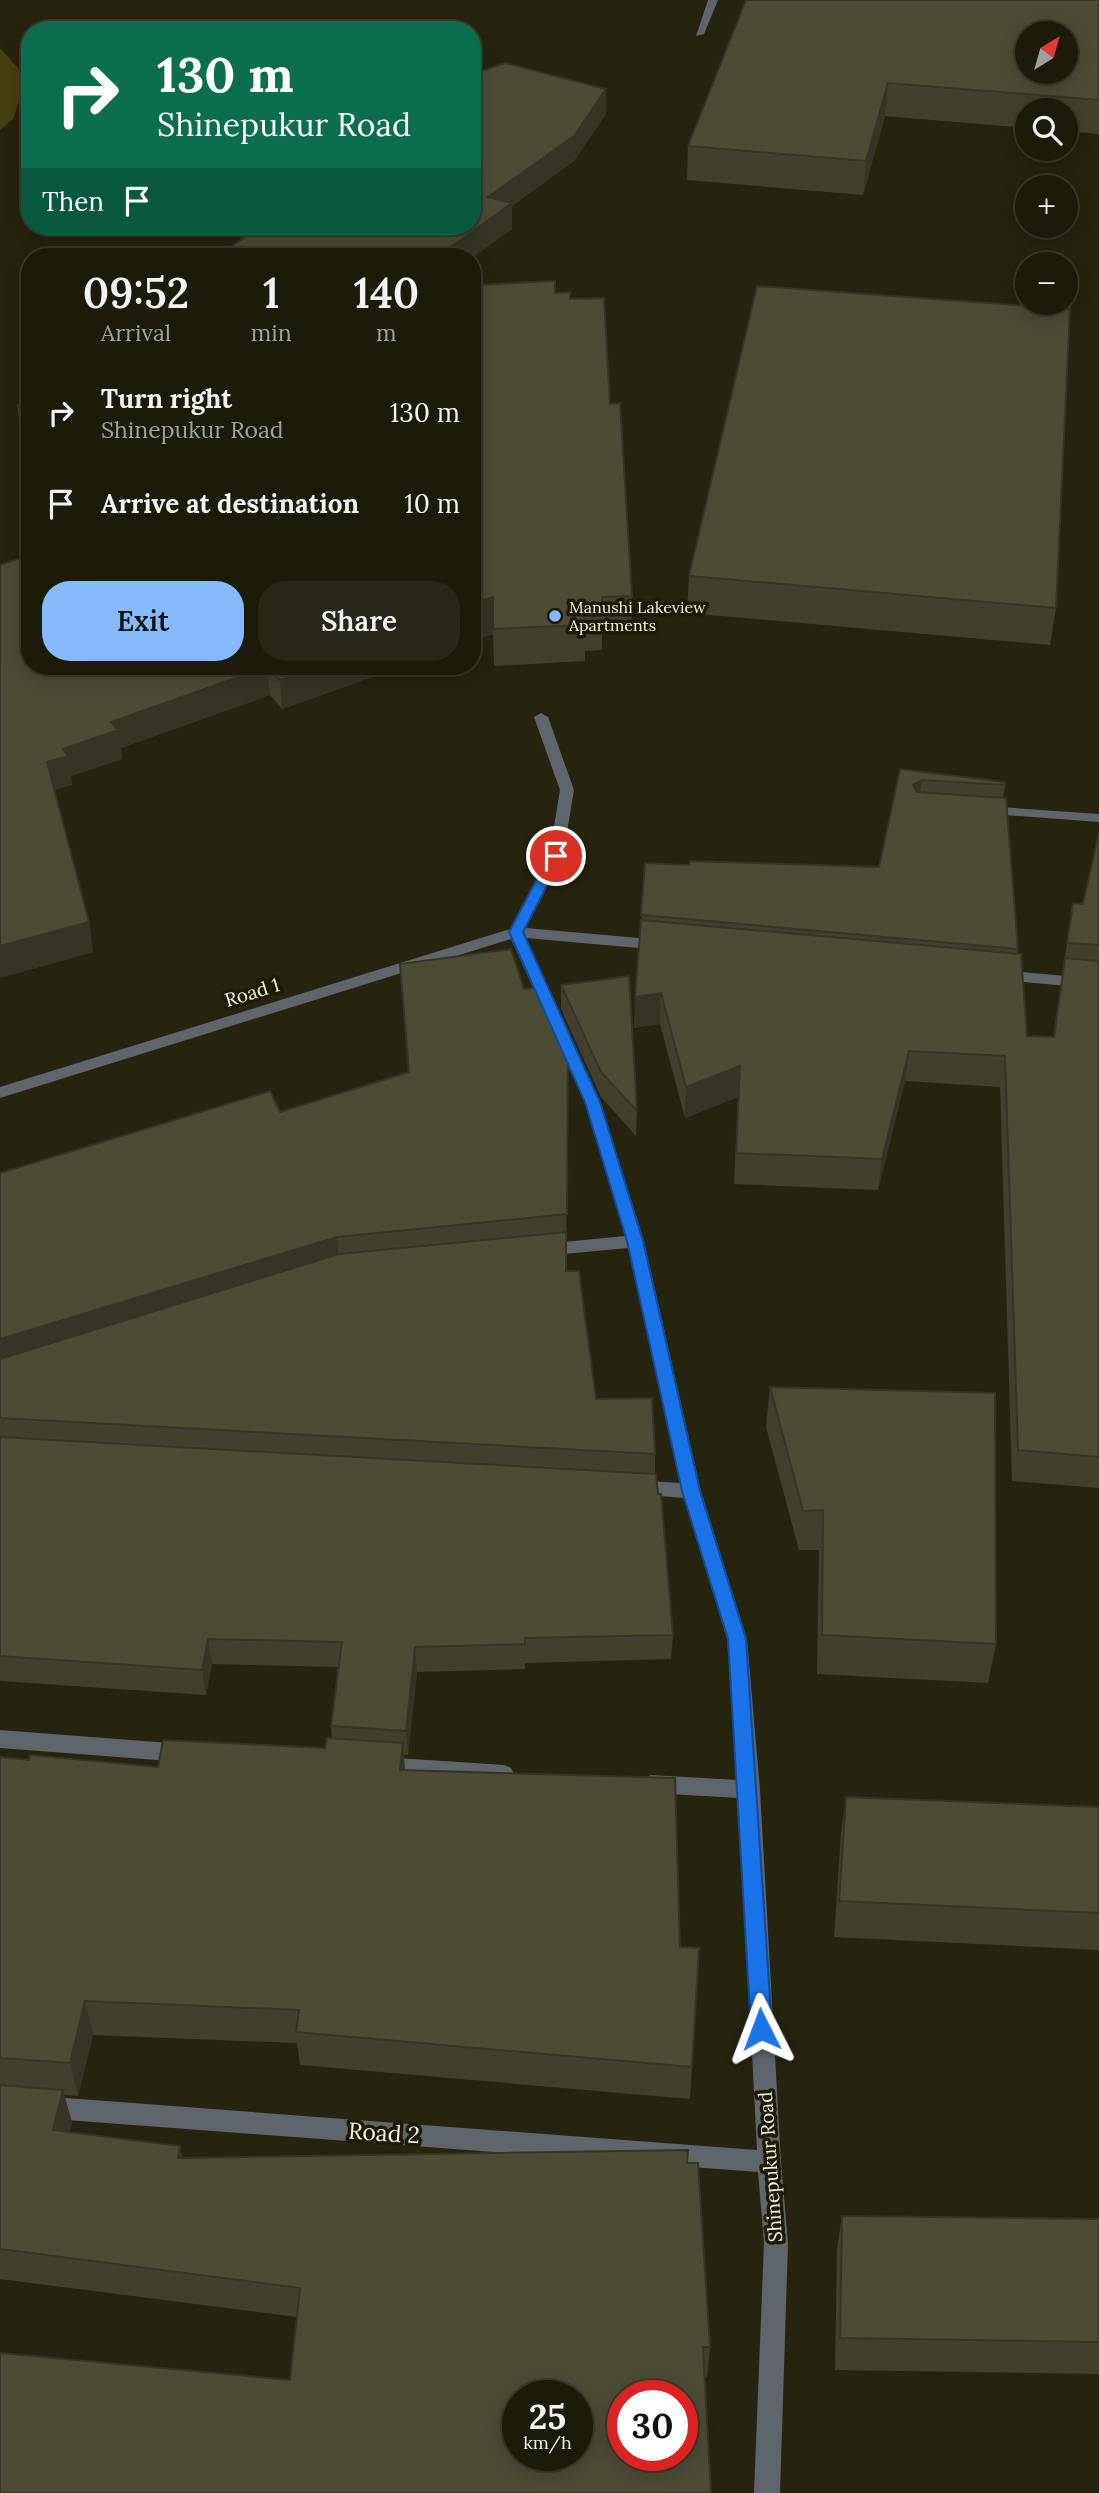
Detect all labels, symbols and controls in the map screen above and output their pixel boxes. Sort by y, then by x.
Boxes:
north arrow [1015,21,1078,84]
map controls [1015,21,1078,315]
text: 130 m [157,43,293,105]
icon: right [42,49,133,140]
button: search [1015,98,1078,161]
text: Shinepukur Road [157,104,411,145]
button: + [1015,175,1078,238]
icon: arrive [118,182,156,220]
text: Then [42,185,104,218]
button: − [1015,252,1078,315]
text: 09:52 [83,266,189,320]
text: 1 [263,266,280,320]
text: 140 [353,266,419,320]
text: Arrival [101,318,171,347]
text: min [251,318,292,347]
text: m [376,318,397,347]
text: Turn right [101,382,232,415]
icon: right [42,394,80,432]
text: 130 m [390,396,460,429]
text: Shinepukur Road [101,415,284,444]
icon: arrive [42,485,80,523]
text: Arrive at destination [101,487,359,520]
text: 10 m [404,487,460,520]
button: Exit [42,581,244,661]
button: Share [258,581,460,661]
place label: Manushi Lakeview Apartments [568,597,706,635]
marker: Manushi Lakeview Apartments [547,608,563,624]
pin [526,826,586,886]
icon: arrive [537,837,575,875]
street label: Road 1 [222,972,282,1012]
position arrow [724,1992,798,2066]
street label: Shinepukur Road [753,2091,787,2243]
street label: Road 2 [347,2116,421,2149]
speed limit sign: 30 [607,2380,698,2471]
text: 25 [529,2394,566,2439]
text: km/h [523,2431,572,2454]

